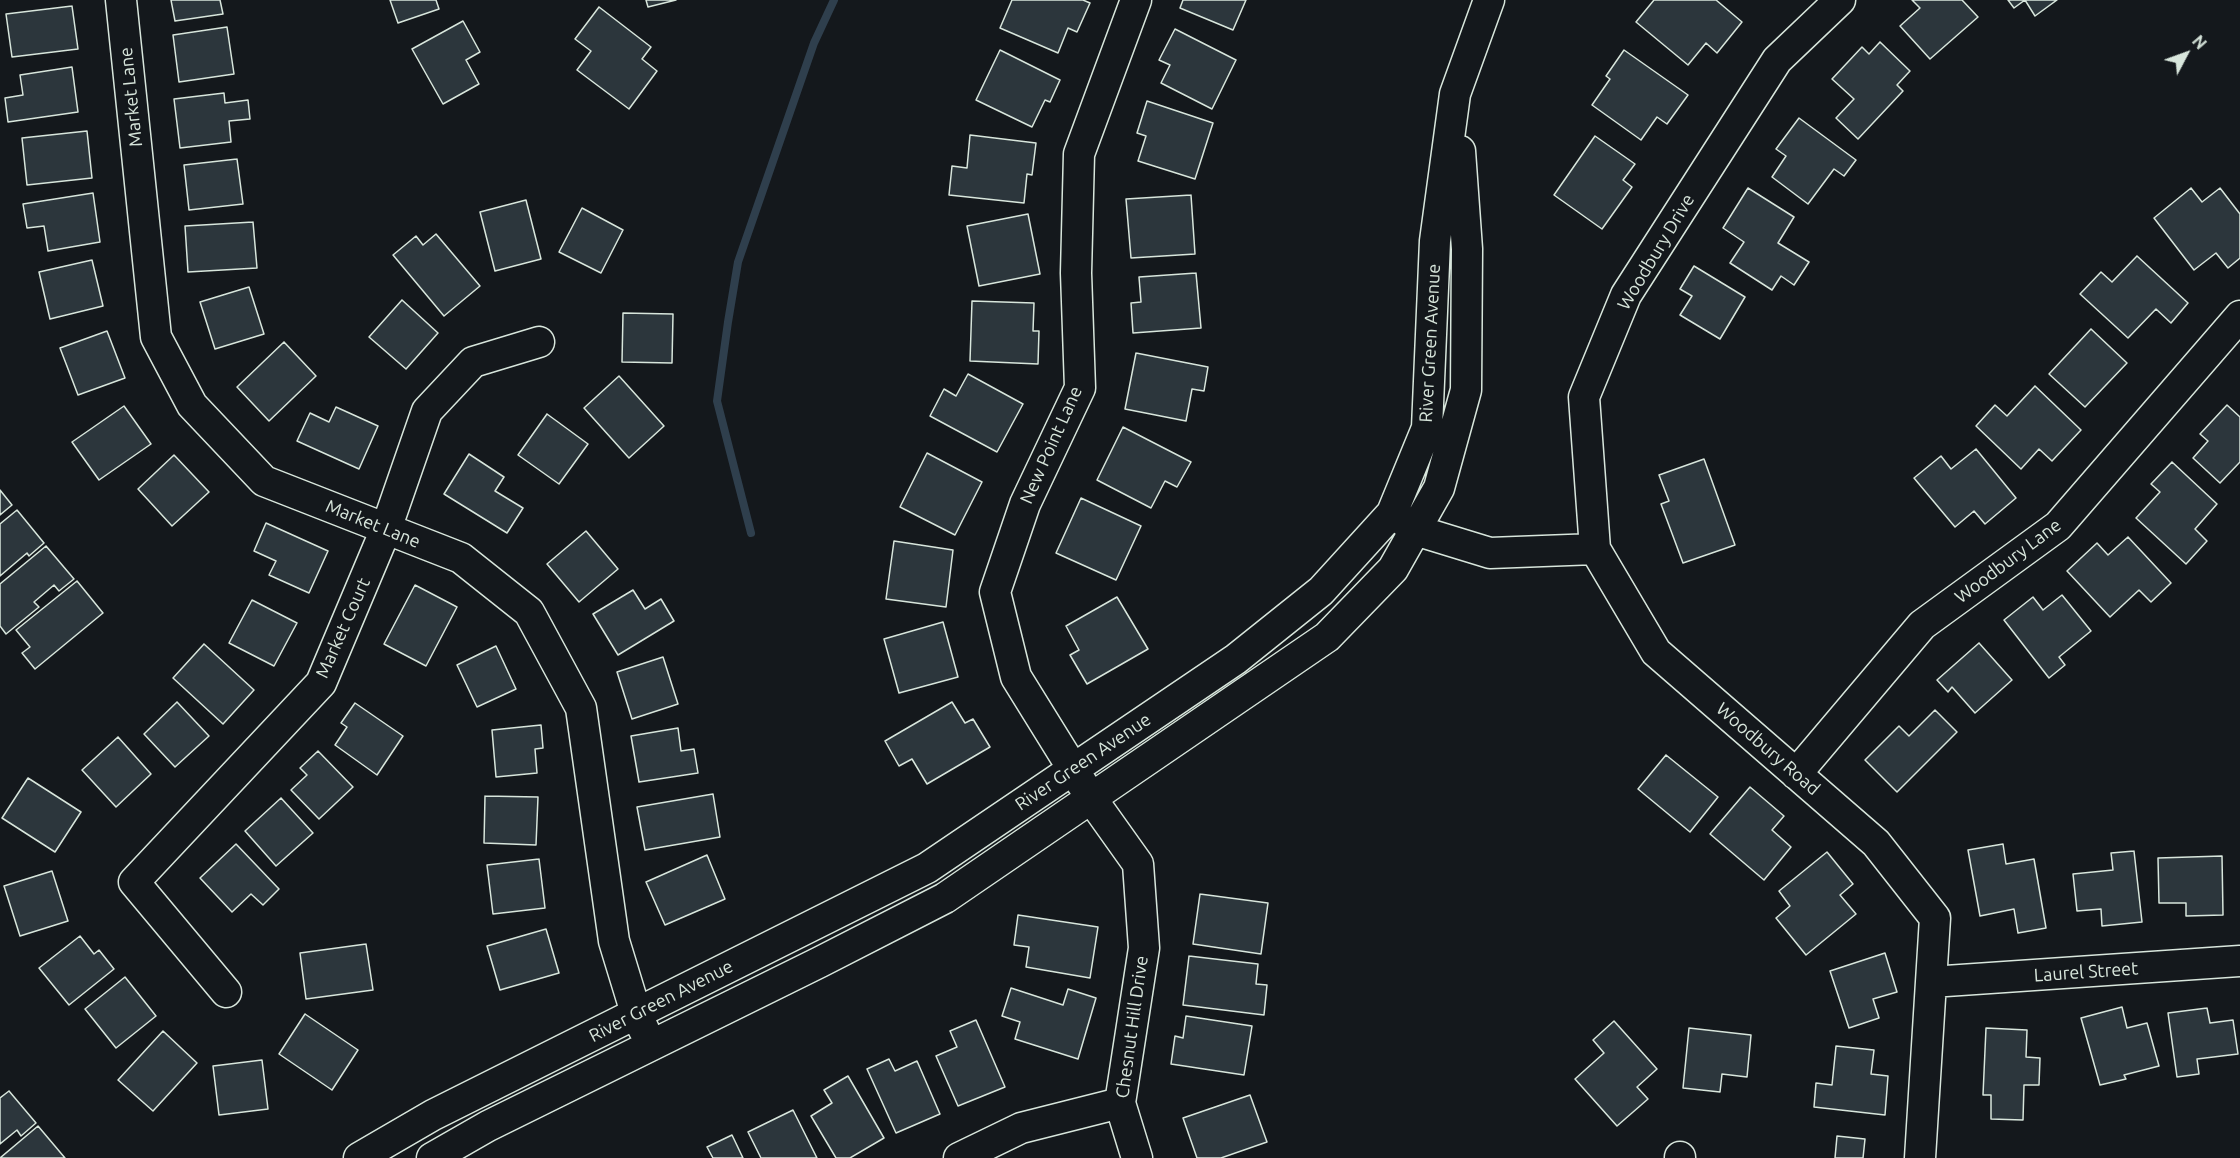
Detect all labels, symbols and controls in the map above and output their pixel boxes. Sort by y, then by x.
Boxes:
north arrow [2156,24,2216,84]
text: N [2189,32,2210,53]
street label: Market Lane [115,46,147,148]
street label: Woodbury Drive [1613,190,1699,314]
street label: River Green Avenue [1415,263,1445,423]
street label: New Point Lane [1015,383,1087,507]
street label: Market Lane [322,495,424,553]
street label: Woodbury Lane [1951,514,2065,608]
street label: Market Court [311,575,375,681]
street label: Woodbury Road [1712,698,1824,800]
street label: River Green Avenue [1011,709,1155,815]
street label: Chesnut Hill Drive [1111,954,1153,1100]
street label: River Green Avenue [585,955,737,1047]
street label: Laurel Street [2033,958,2139,986]

